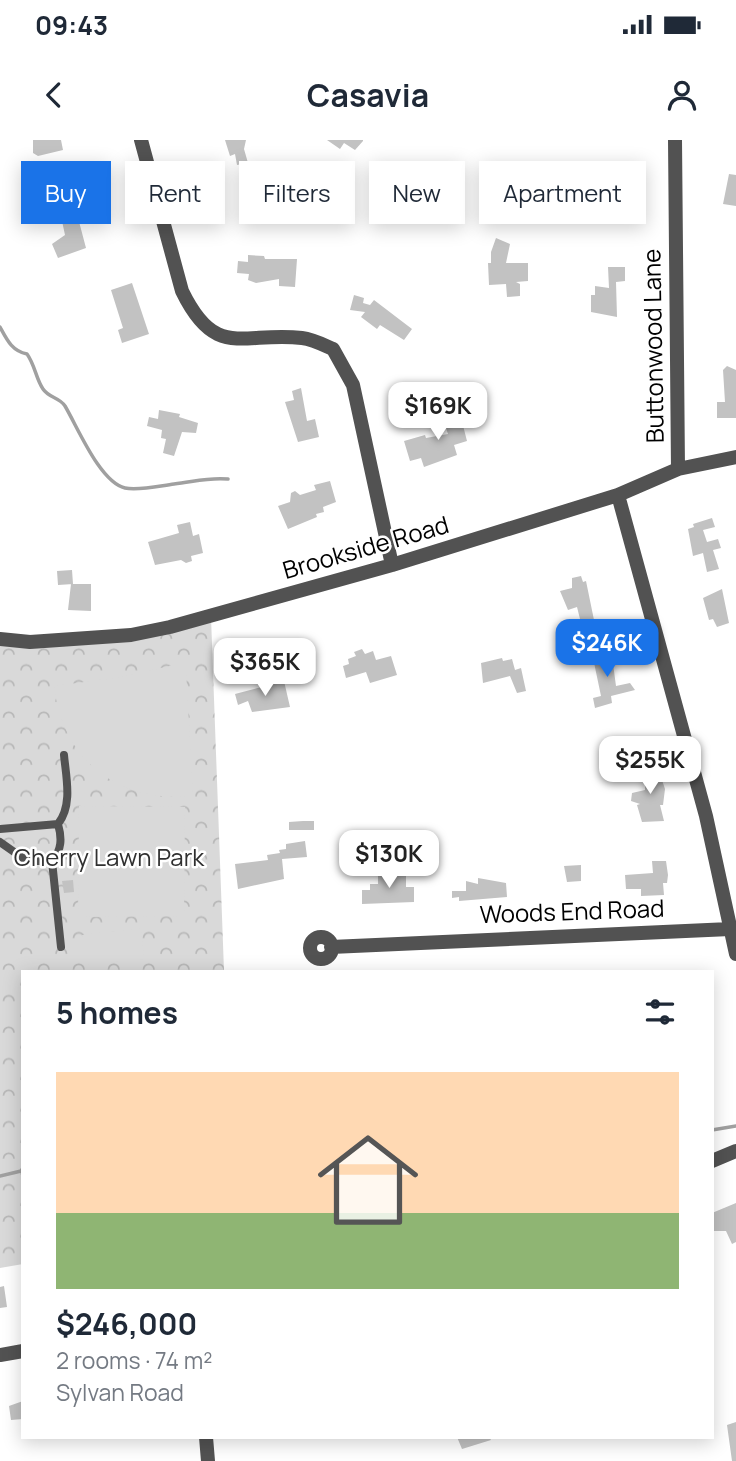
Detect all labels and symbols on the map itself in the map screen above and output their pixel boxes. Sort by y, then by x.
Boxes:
street label: Buttonwood Lane [634,249,671,443]
pin: $169K [389,383,487,442]
street label: Brookside Road [279,507,452,586]
pin: $246K [558,620,656,679]
pin: $365K [216,638,314,698]
pin: $255K [601,736,699,796]
pin: $130K [340,830,438,890]
park label: Cherry Lawn Park [14,840,205,873]
street label: Woods End Road [479,891,665,930]

